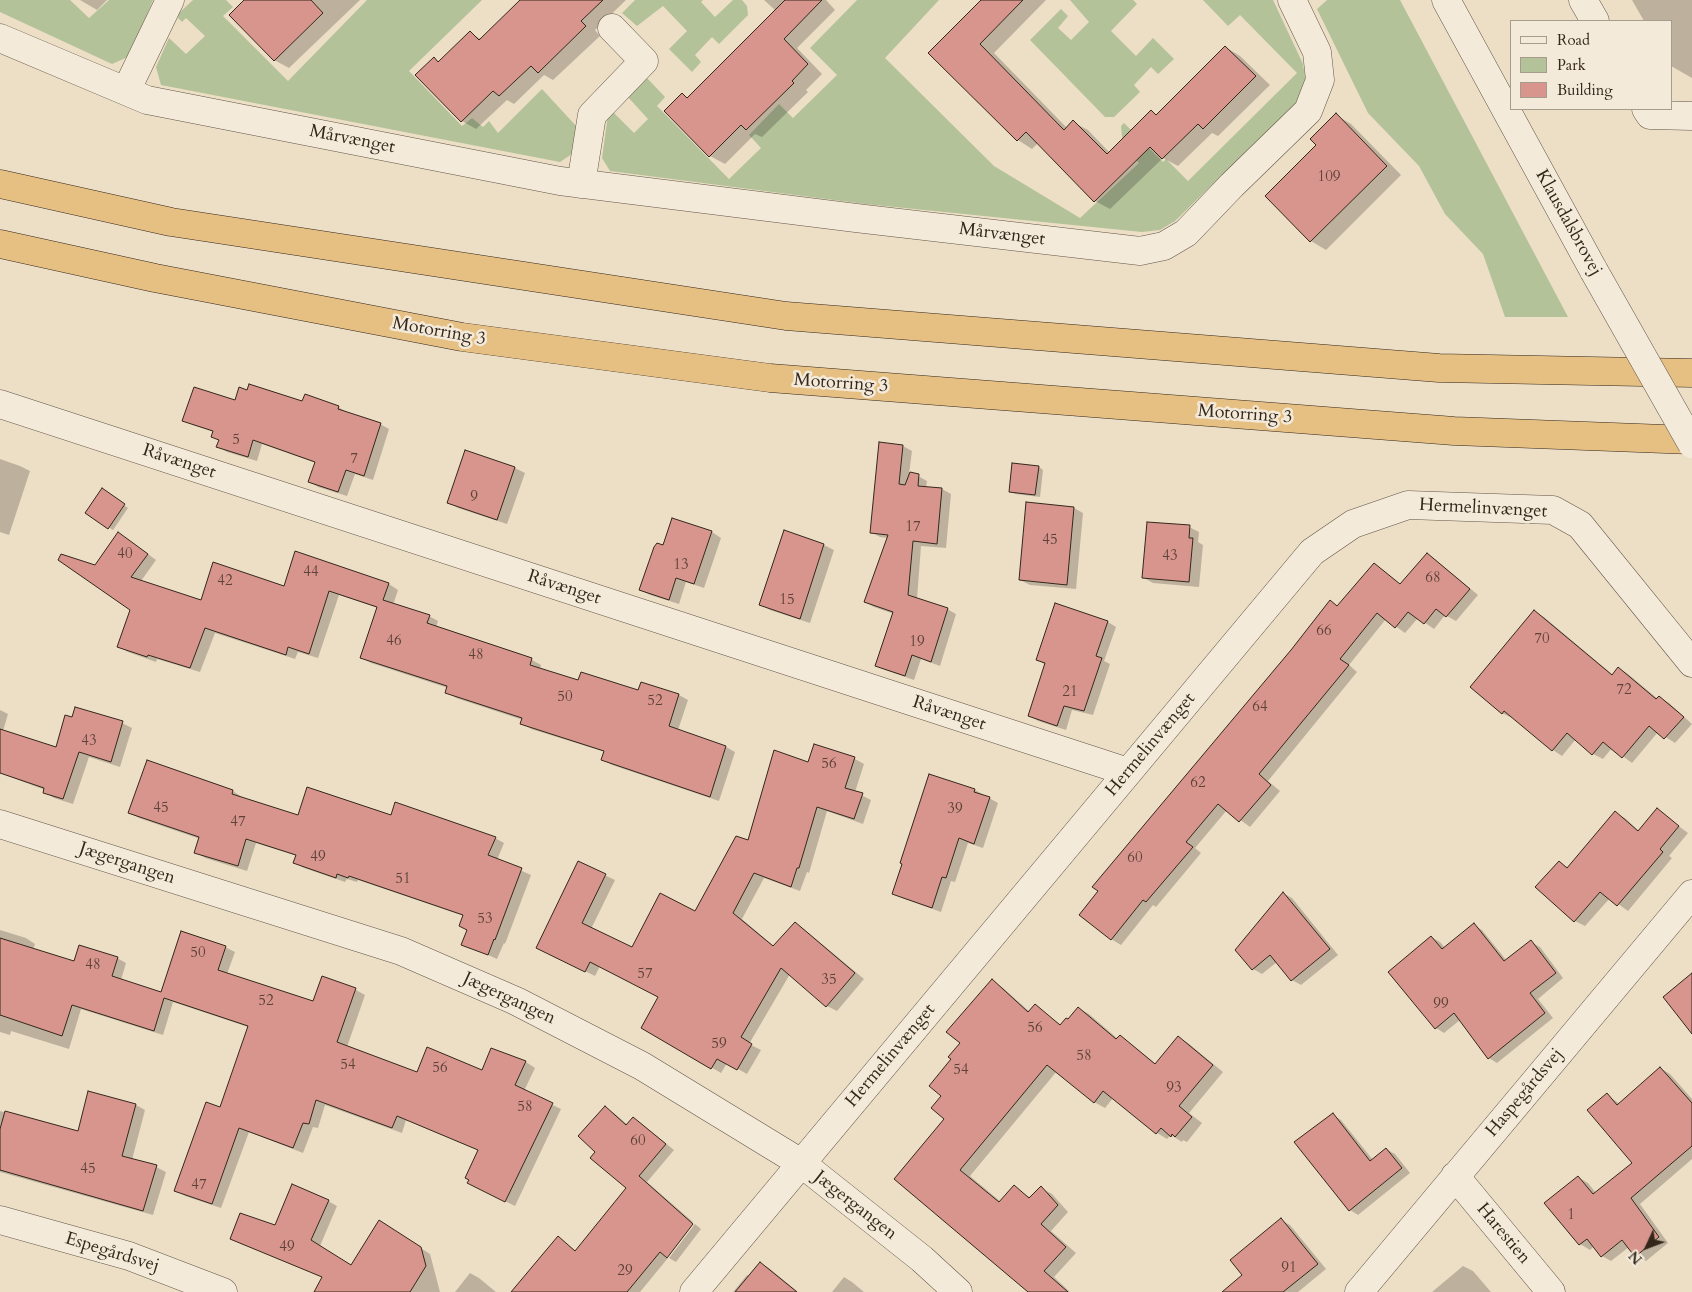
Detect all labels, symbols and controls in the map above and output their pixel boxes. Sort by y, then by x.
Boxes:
legend [1510,20,1672,110]
text: Road [1557,30,1590,50]
text: Park [1557,55,1586,75]
text: Building [1557,80,1613,100]
street label: Mårvænget [307,121,397,159]
street label: Klausdalsbrovej [1530,166,1606,280]
house number: 109 [1317,169,1341,187]
street label: Mårvænget [958,219,1046,251]
street label: Motorring 3 [391,313,487,351]
street label: Motorring 3 [793,370,889,398]
street label: Motorring 3 [1197,401,1293,429]
house number: 5 [232,432,240,450]
street label: Råvænget [140,440,218,484]
house number: 7 [350,451,358,469]
house number: 9 [470,489,478,507]
street label: Hermelinvænget [1418,495,1548,523]
house number: 17 [905,519,921,537]
house number: 45 [1042,532,1058,550]
house number: 40 [117,546,133,564]
house number: 43 [1162,548,1178,566]
house number: 13 [673,557,689,575]
house number: 44 [303,564,319,582]
street label: Råvænget [525,566,603,610]
house number: 68 [1425,570,1441,588]
house number: 42 [217,573,233,591]
house number: 15 [779,592,795,610]
house number: 66 [1316,623,1332,641]
house number: 70 [1534,631,1550,649]
house number: 46 [386,633,402,651]
house number: 19 [909,634,925,652]
house number: 48 [468,647,484,665]
house number: 72 [1616,682,1632,700]
house number: 21 [1062,684,1078,702]
house number: 50 [557,689,573,707]
street label: Hermelinvænget [1101,689,1201,801]
street label: Råvænget [910,692,988,736]
house number: 52 [647,693,663,711]
house number: 64 [1252,699,1268,717]
house number: 43 [81,733,97,751]
house number: 56 [821,756,837,774]
house number: 62 [1190,775,1206,793]
house number: 45 [153,800,169,818]
house number: 39 [947,801,963,819]
house number: 47 [230,814,246,832]
street label: Jægergangen [76,838,178,890]
house number: 49 [310,849,326,867]
house number: 60 [1127,850,1143,868]
house number: 51 [395,871,411,889]
house number: 53 [477,911,493,929]
house number: 50 [190,945,206,963]
house number: 48 [85,957,101,975]
house number: 57 [637,966,653,984]
street label: Jægergangen [459,968,559,1030]
house number: 35 [821,972,837,990]
house number: 52 [258,993,274,1011]
house number: 99 [1433,996,1449,1014]
street label: Hermelinvænget [841,1000,941,1112]
house number: 56 [1027,1020,1043,1038]
house number: 59 [711,1036,727,1054]
street label: Haspegårdsvej [1482,1044,1568,1142]
house number: 58 [1076,1048,1092,1066]
house number: 54 [340,1057,356,1075]
house number: 56 [432,1060,448,1078]
house number: 54 [953,1062,969,1080]
house number: 93 [1166,1080,1182,1098]
house number: 58 [517,1099,533,1117]
house number: 60 [630,1133,646,1151]
house number: 45 [80,1161,96,1179]
street label: Jægergangen [809,1167,901,1245]
house number: 47 [191,1177,207,1195]
street label: Harestien [1471,1199,1535,1269]
house number: 1 [1567,1207,1575,1225]
north arrow [1622,1222,1672,1272]
street label: Espegårdsvej [62,1228,162,1278]
house number: 49 [279,1239,295,1257]
text: N [1625,1247,1647,1268]
house number: 91 [1281,1260,1297,1278]
house number: 29 [617,1263,633,1281]

